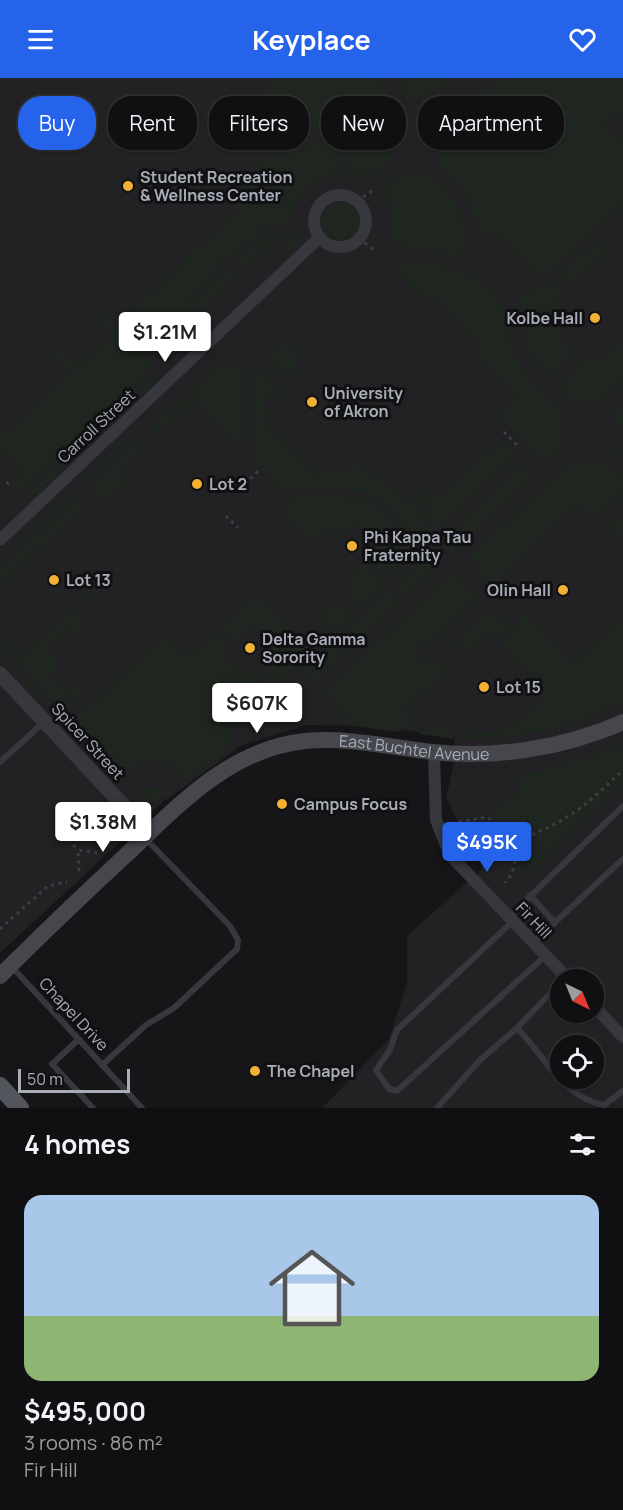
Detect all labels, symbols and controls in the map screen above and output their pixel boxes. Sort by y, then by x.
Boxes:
text: Keyplace [252,21,371,58]
icon: menu [24,23,57,56]
icon: heart [566,23,599,56]
chip: Buy [18,96,96,150]
chip: Rent [108,96,197,150]
chip: Filters [209,96,309,150]
chip: New [321,96,406,150]
chip: Apartment [418,96,564,150]
place label: Student Recreation & Wellness Center [140,166,292,206]
marker: Student Recreation & Wellness Center [121,179,135,193]
place label: Kolbe Hall [506,307,583,329]
marker: Kolbe Hall [588,311,602,325]
pin: $1.21M [116,312,214,363]
text: $1.21M [133,318,197,345]
place label: University of Akron [324,382,403,422]
street label: Carroll Street [52,384,140,468]
marker: University of Akron [305,395,319,409]
place label: Lot 2 [209,473,247,495]
marker: Lot 2 [190,477,204,491]
place label: Phi Kappa Tau Fraternity [364,526,471,566]
marker: Phi Kappa Tau Fraternity [345,539,359,553]
place label: Lot 13 [66,569,111,591]
marker: Lot 13 [47,573,61,587]
place label: Olin Hall [487,579,551,601]
marker: Olin Hall [556,583,570,597]
place label: Delta Gamma Sorority [262,628,366,668]
marker: Delta Gamma Sorority [243,641,257,655]
place label: Lot 15 [496,676,541,698]
marker: Lot 15 [477,680,491,694]
pin: $607K [215,683,299,734]
text: $607K [226,689,288,716]
street label: Spicer Street [47,698,129,784]
street label: East Buchtel Avenue [339,729,490,765]
place label: Campus Focus [294,793,407,815]
marker: Campus Focus [275,797,289,811]
pin: $1.38M [54,802,152,853]
text: $1.38M [69,808,137,835]
pin: $495K [445,822,529,873]
text: $495K [456,828,518,855]
street label: Fir Hill [511,897,557,943]
north arrow [550,969,604,1023]
map controls [550,969,604,1089]
street label: Chapel Drive [34,972,114,1056]
button: locate [550,1035,604,1089]
place label: The Chapel [267,1060,355,1082]
marker: The Chapel [248,1064,262,1078]
scale bar [18,1066,130,1094]
text: 50 m [27,1068,63,1090]
text: 4 homes [24,1126,130,1162]
icon: filters [566,1128,599,1161]
icon: home [258,1234,366,1342]
text: $495,000 [24,1393,146,1429]
text: 3 rooms · 86 m² [24,1429,163,1456]
text: Fir Hill [24,1456,78,1483]

